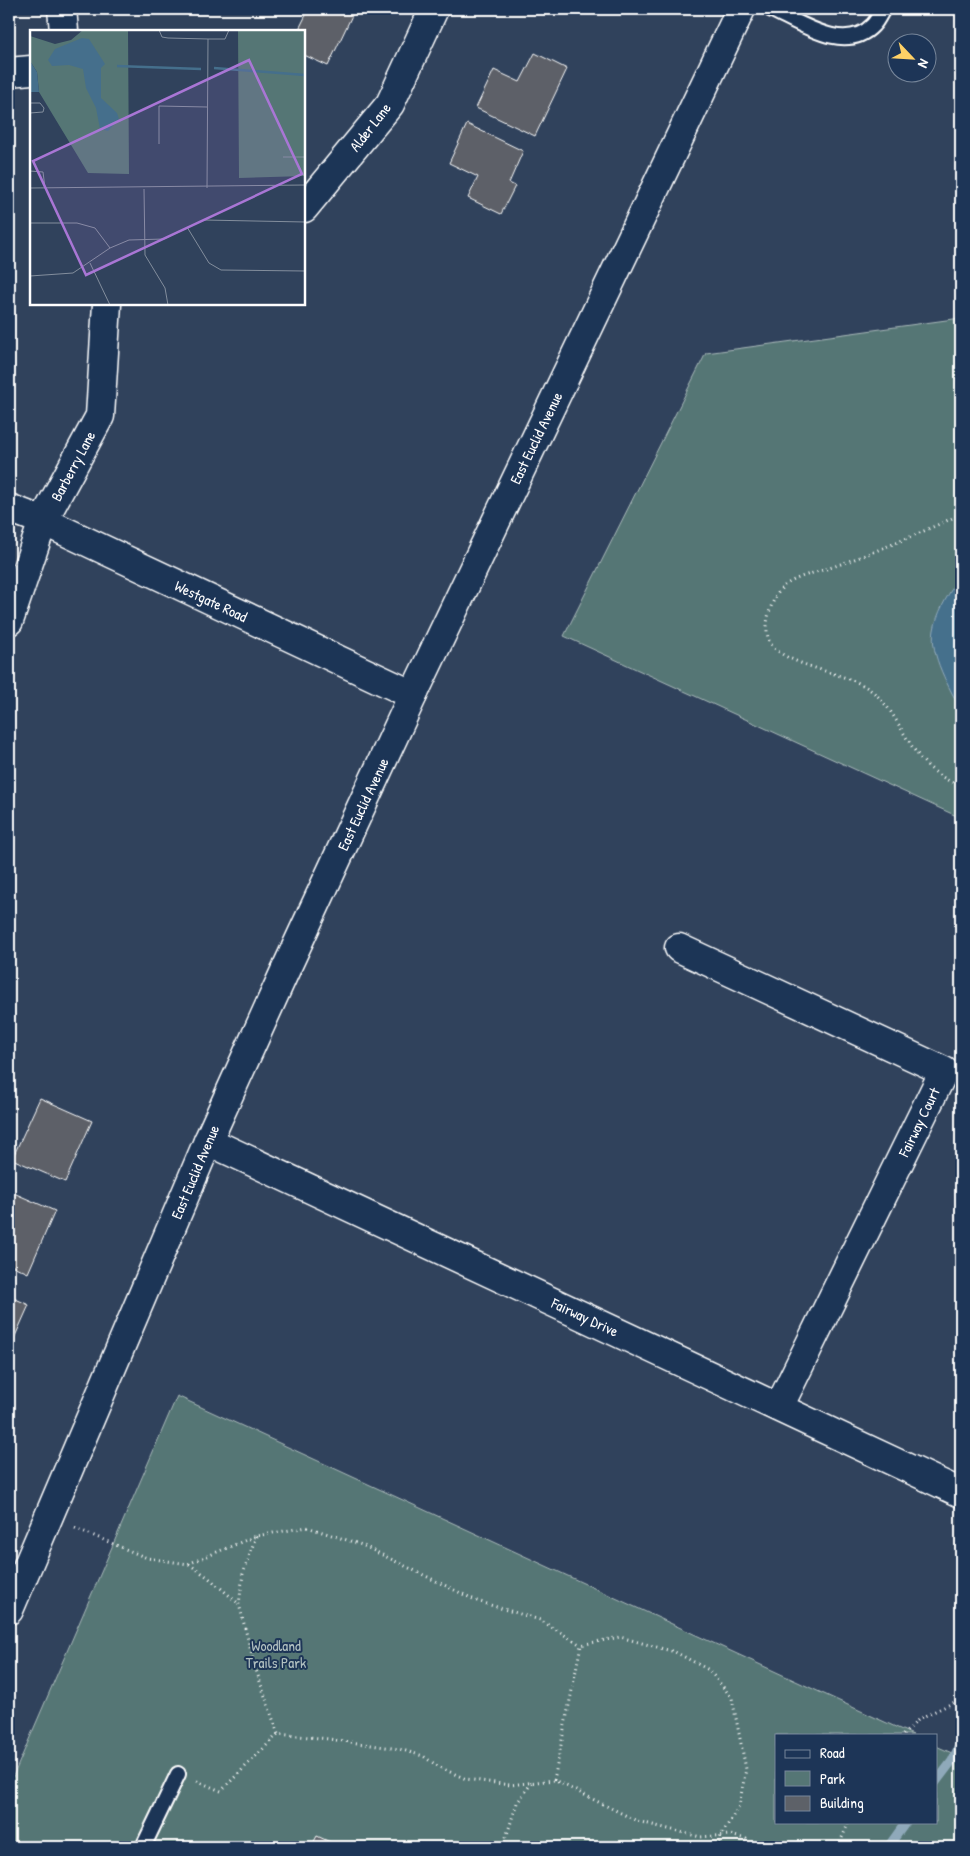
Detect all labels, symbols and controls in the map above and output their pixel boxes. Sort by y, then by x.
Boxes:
inset map [30,30,305,305]
north arrow [888,32,938,82]
text: N [914,56,934,72]
street label: Alder Lane [344,98,396,156]
street label: East Euclid Avenue [505,388,567,488]
street label: Barberry Lane [46,427,100,505]
street label: Westgate Road [171,575,251,627]
street label: East Euclid Avenue [332,754,394,854]
street label: Fairway Court [893,1083,945,1161]
street label: East Euclid Avenue [166,1122,224,1222]
street label: Fairway Drive [547,1292,622,1342]
park label: Woodland Trails Park [246,1635,306,1673]
legend [775,1734,938,1824]
text: Road [820,1742,845,1763]
text: Park [820,1768,845,1789]
text: Building [820,1792,864,1813]

